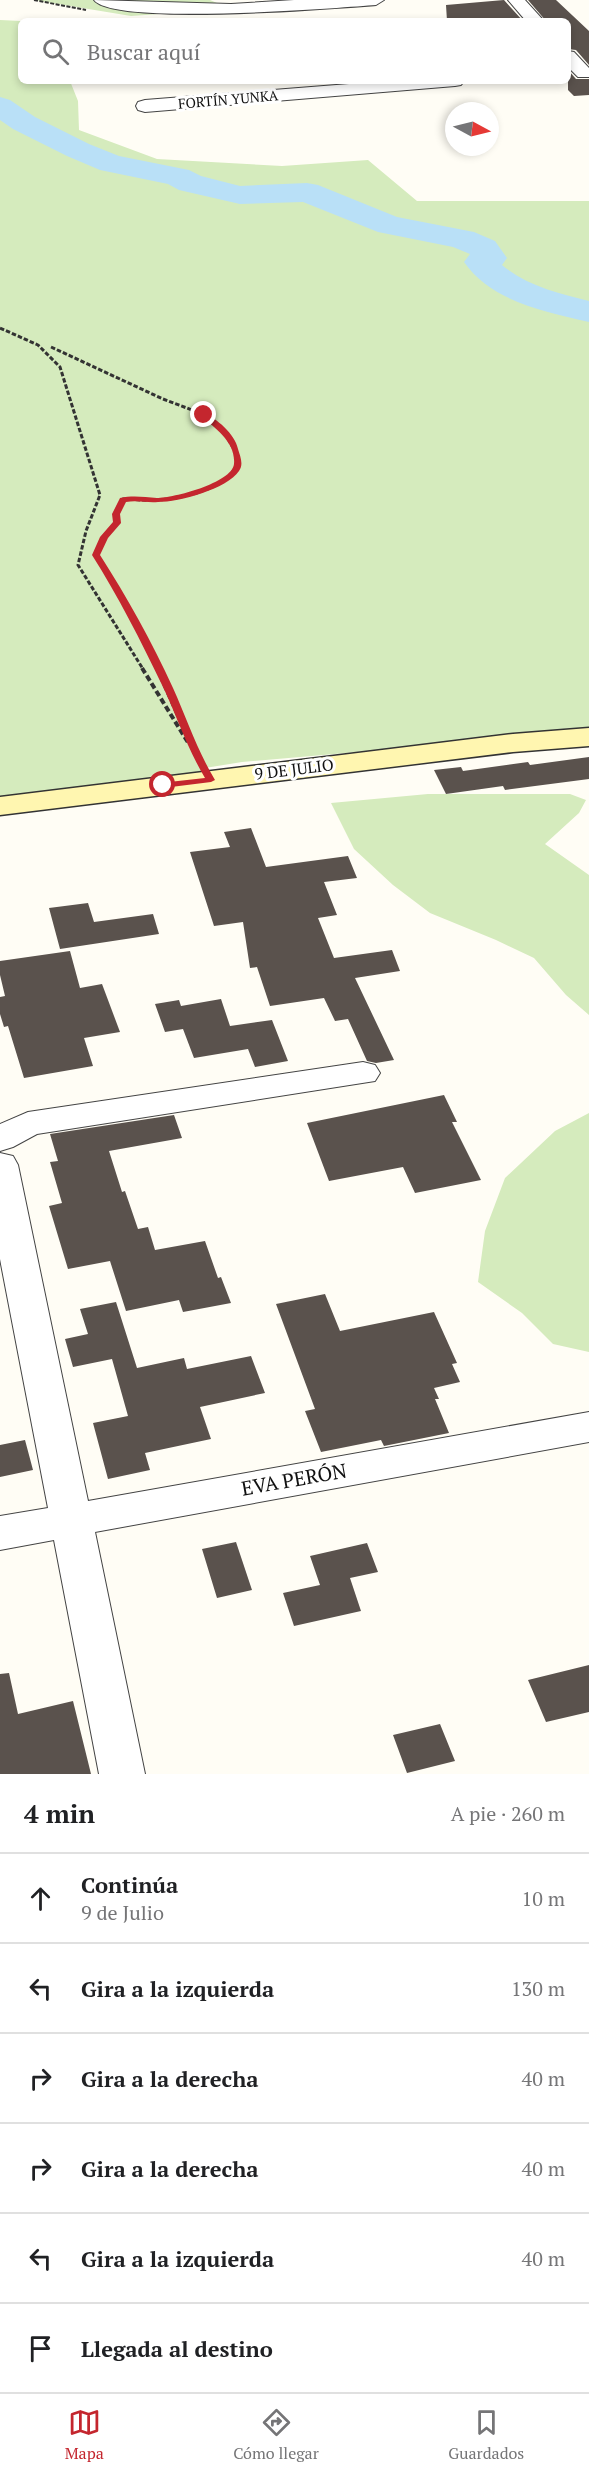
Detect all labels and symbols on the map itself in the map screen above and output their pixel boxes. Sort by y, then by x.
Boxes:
street label: FORTÍN YUNKA [177,85,279,113]
north arrow [445,102,499,156]
route end [190,401,216,427]
street label: 9 DE JULIO [253,753,335,785]
route start [149,771,175,797]
street label: EVA PERÓN [239,1456,349,1502]

